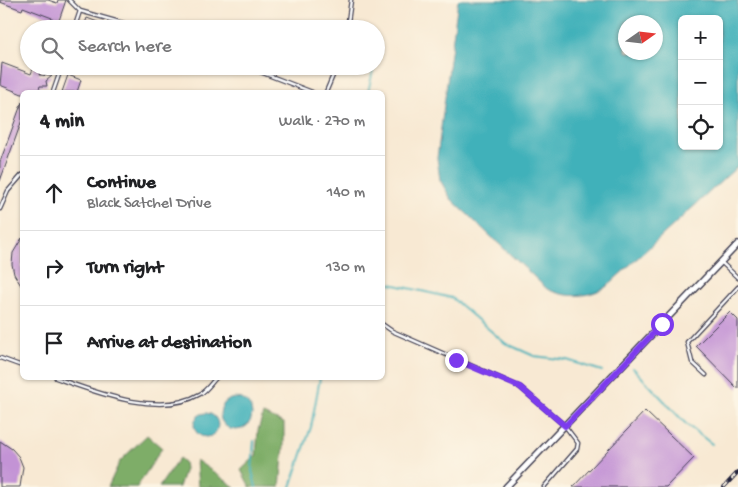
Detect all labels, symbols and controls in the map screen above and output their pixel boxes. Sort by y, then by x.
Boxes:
north arrow [618,15,663,60]
map controls [678,15,723,150]
button: + [678,15,723,60]
search box [20,20,385,75]
icon: search [38,34,66,62]
text: Search here [78,36,172,59]
button: − [678,60,723,105]
button: locate [678,105,723,150]
text: 4 min [40,110,84,135]
text: Walk · 270 m [279,113,365,132]
text: Continue [87,172,156,195]
icon: ahead [40,179,68,207]
text: 140 m [327,184,365,203]
text: Black Satchel Drive [87,195,211,214]
icon: right [40,254,68,282]
text: Turn right [87,257,163,280]
text: 130 m [326,259,365,278]
route start [651,313,674,336]
icon: arrive [40,329,68,357]
text: Arrive at destination [87,332,251,355]
route end [445,349,468,372]

